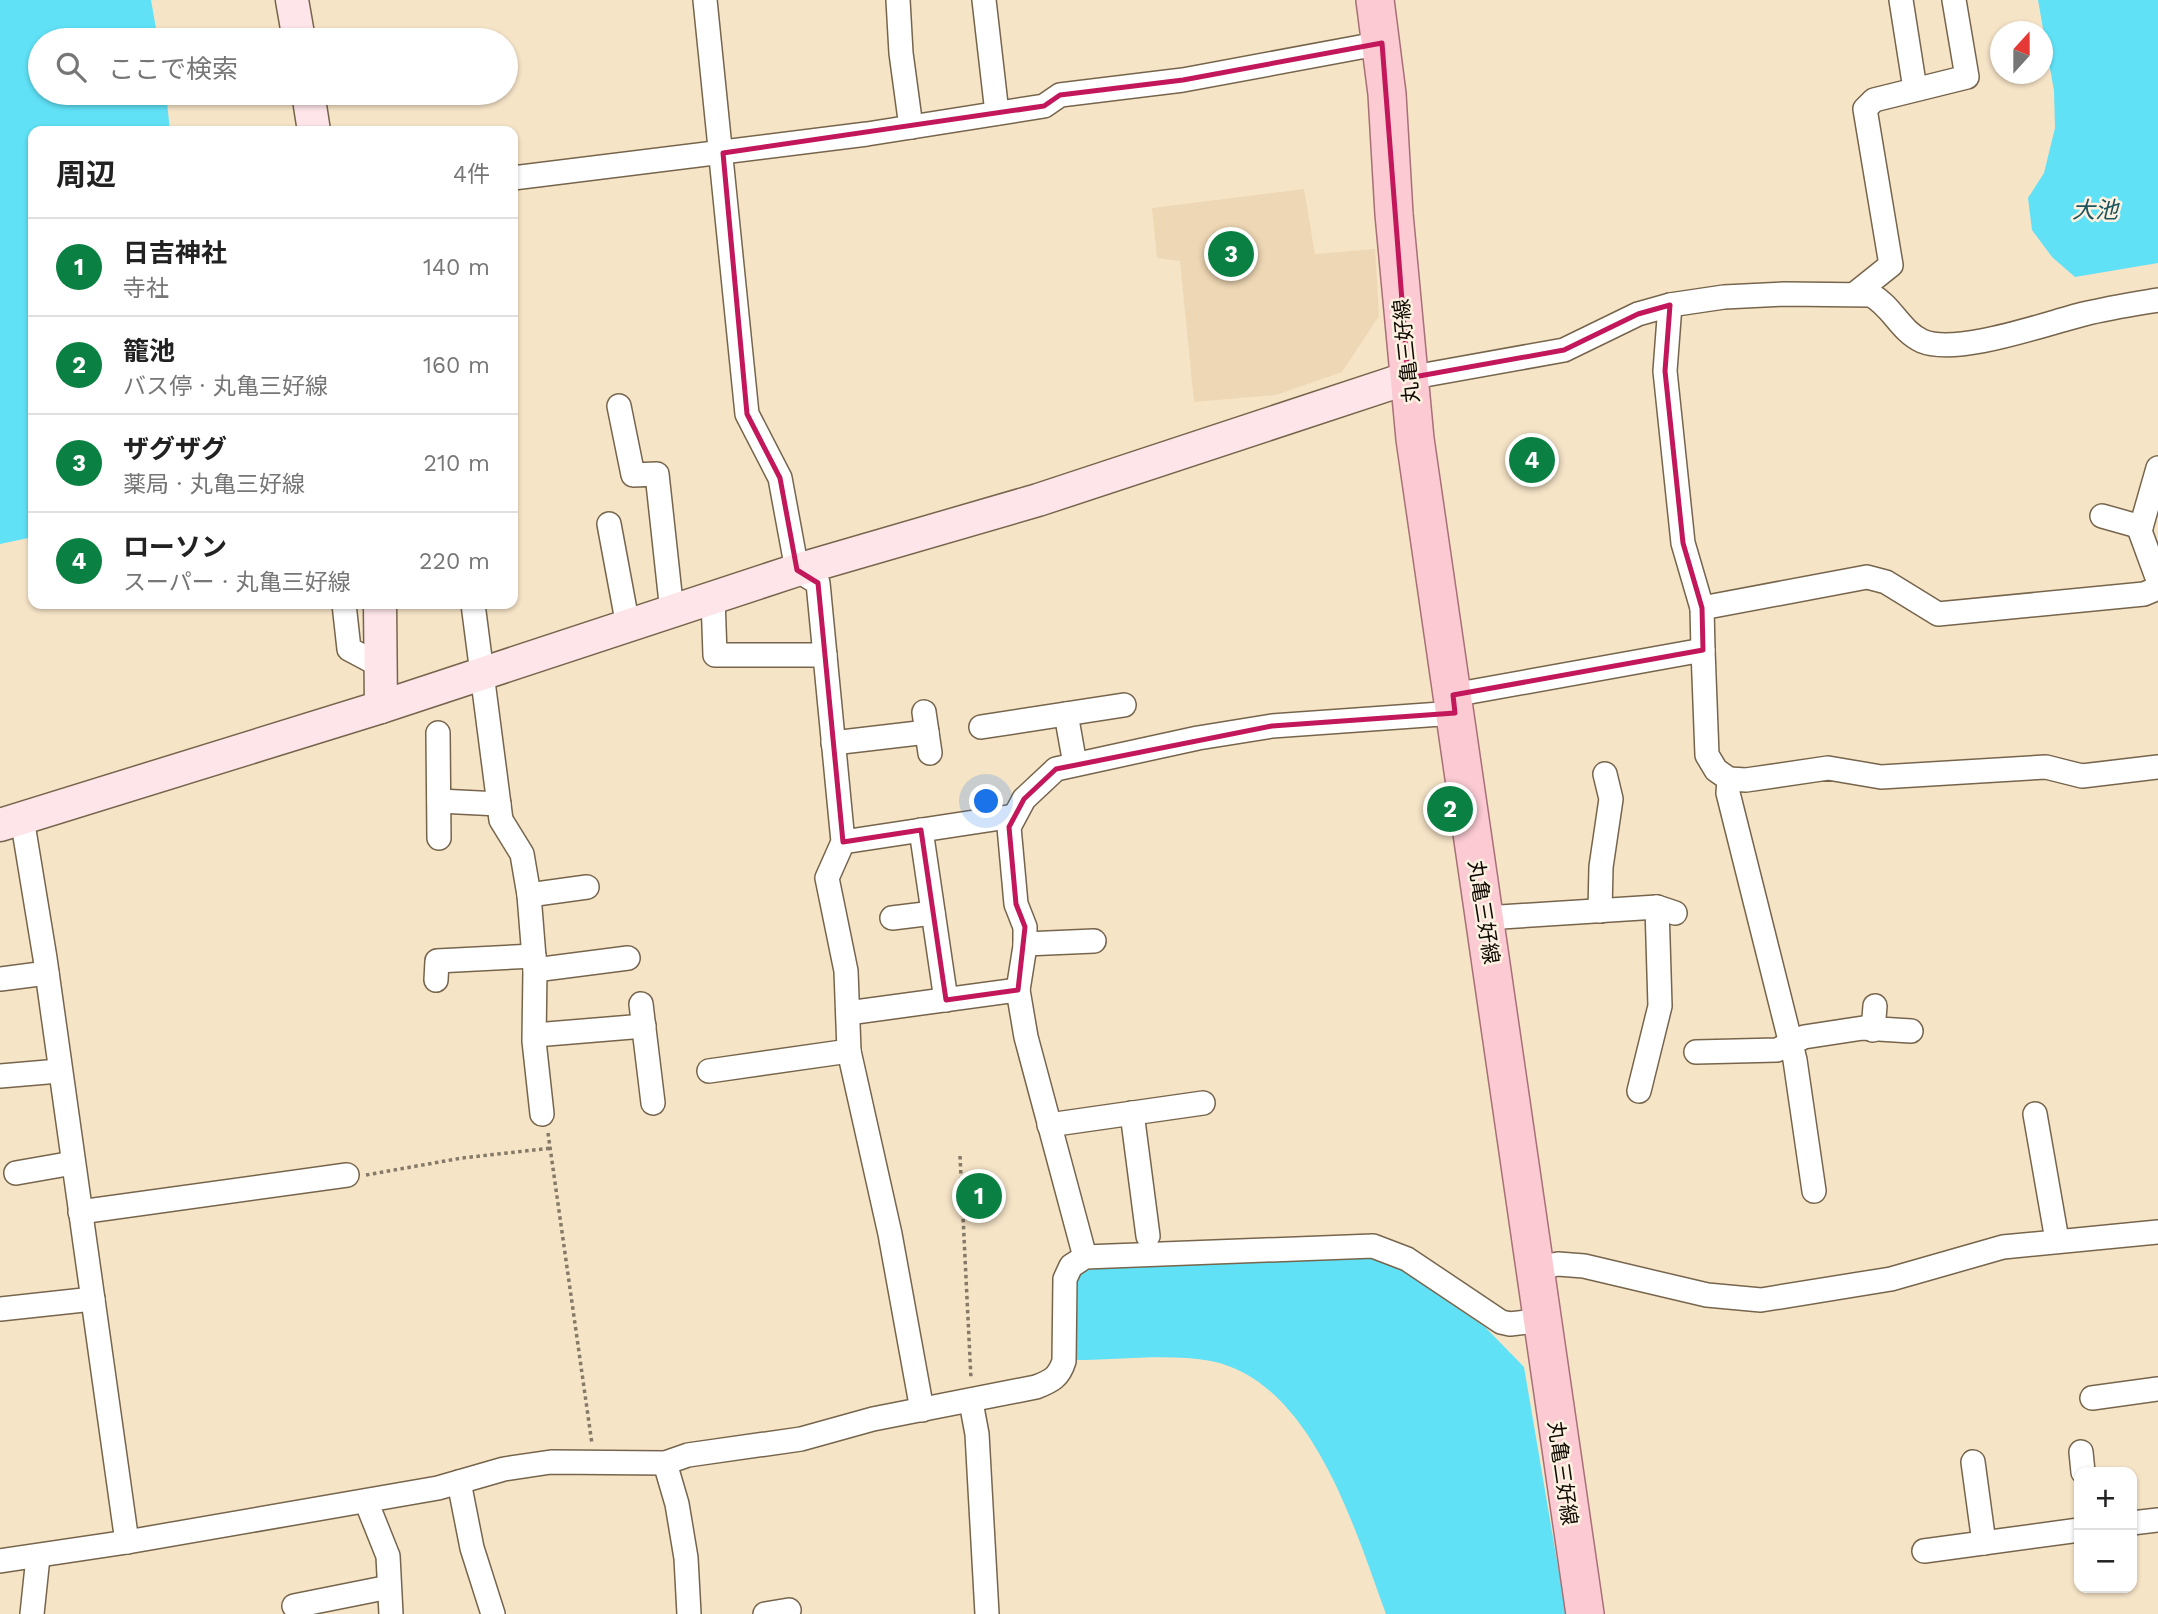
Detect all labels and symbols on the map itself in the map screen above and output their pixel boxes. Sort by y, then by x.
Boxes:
north arrow [1990,21,2053,84]
water label: 大池 [2072,197,2120,224]
pin: 3 [1208,228,1254,280]
street label: 丸亀三好線 [1388,297,1424,405]
pin: 4 [1509,434,1555,486]
pin: 2 [1427,783,1473,835]
your location [969,784,1003,818]
street label: 丸亀三好線 [1463,858,1505,966]
pin: 1 [956,1170,1002,1222]
street label: 丸亀三好線 [1543,1419,1583,1527]

